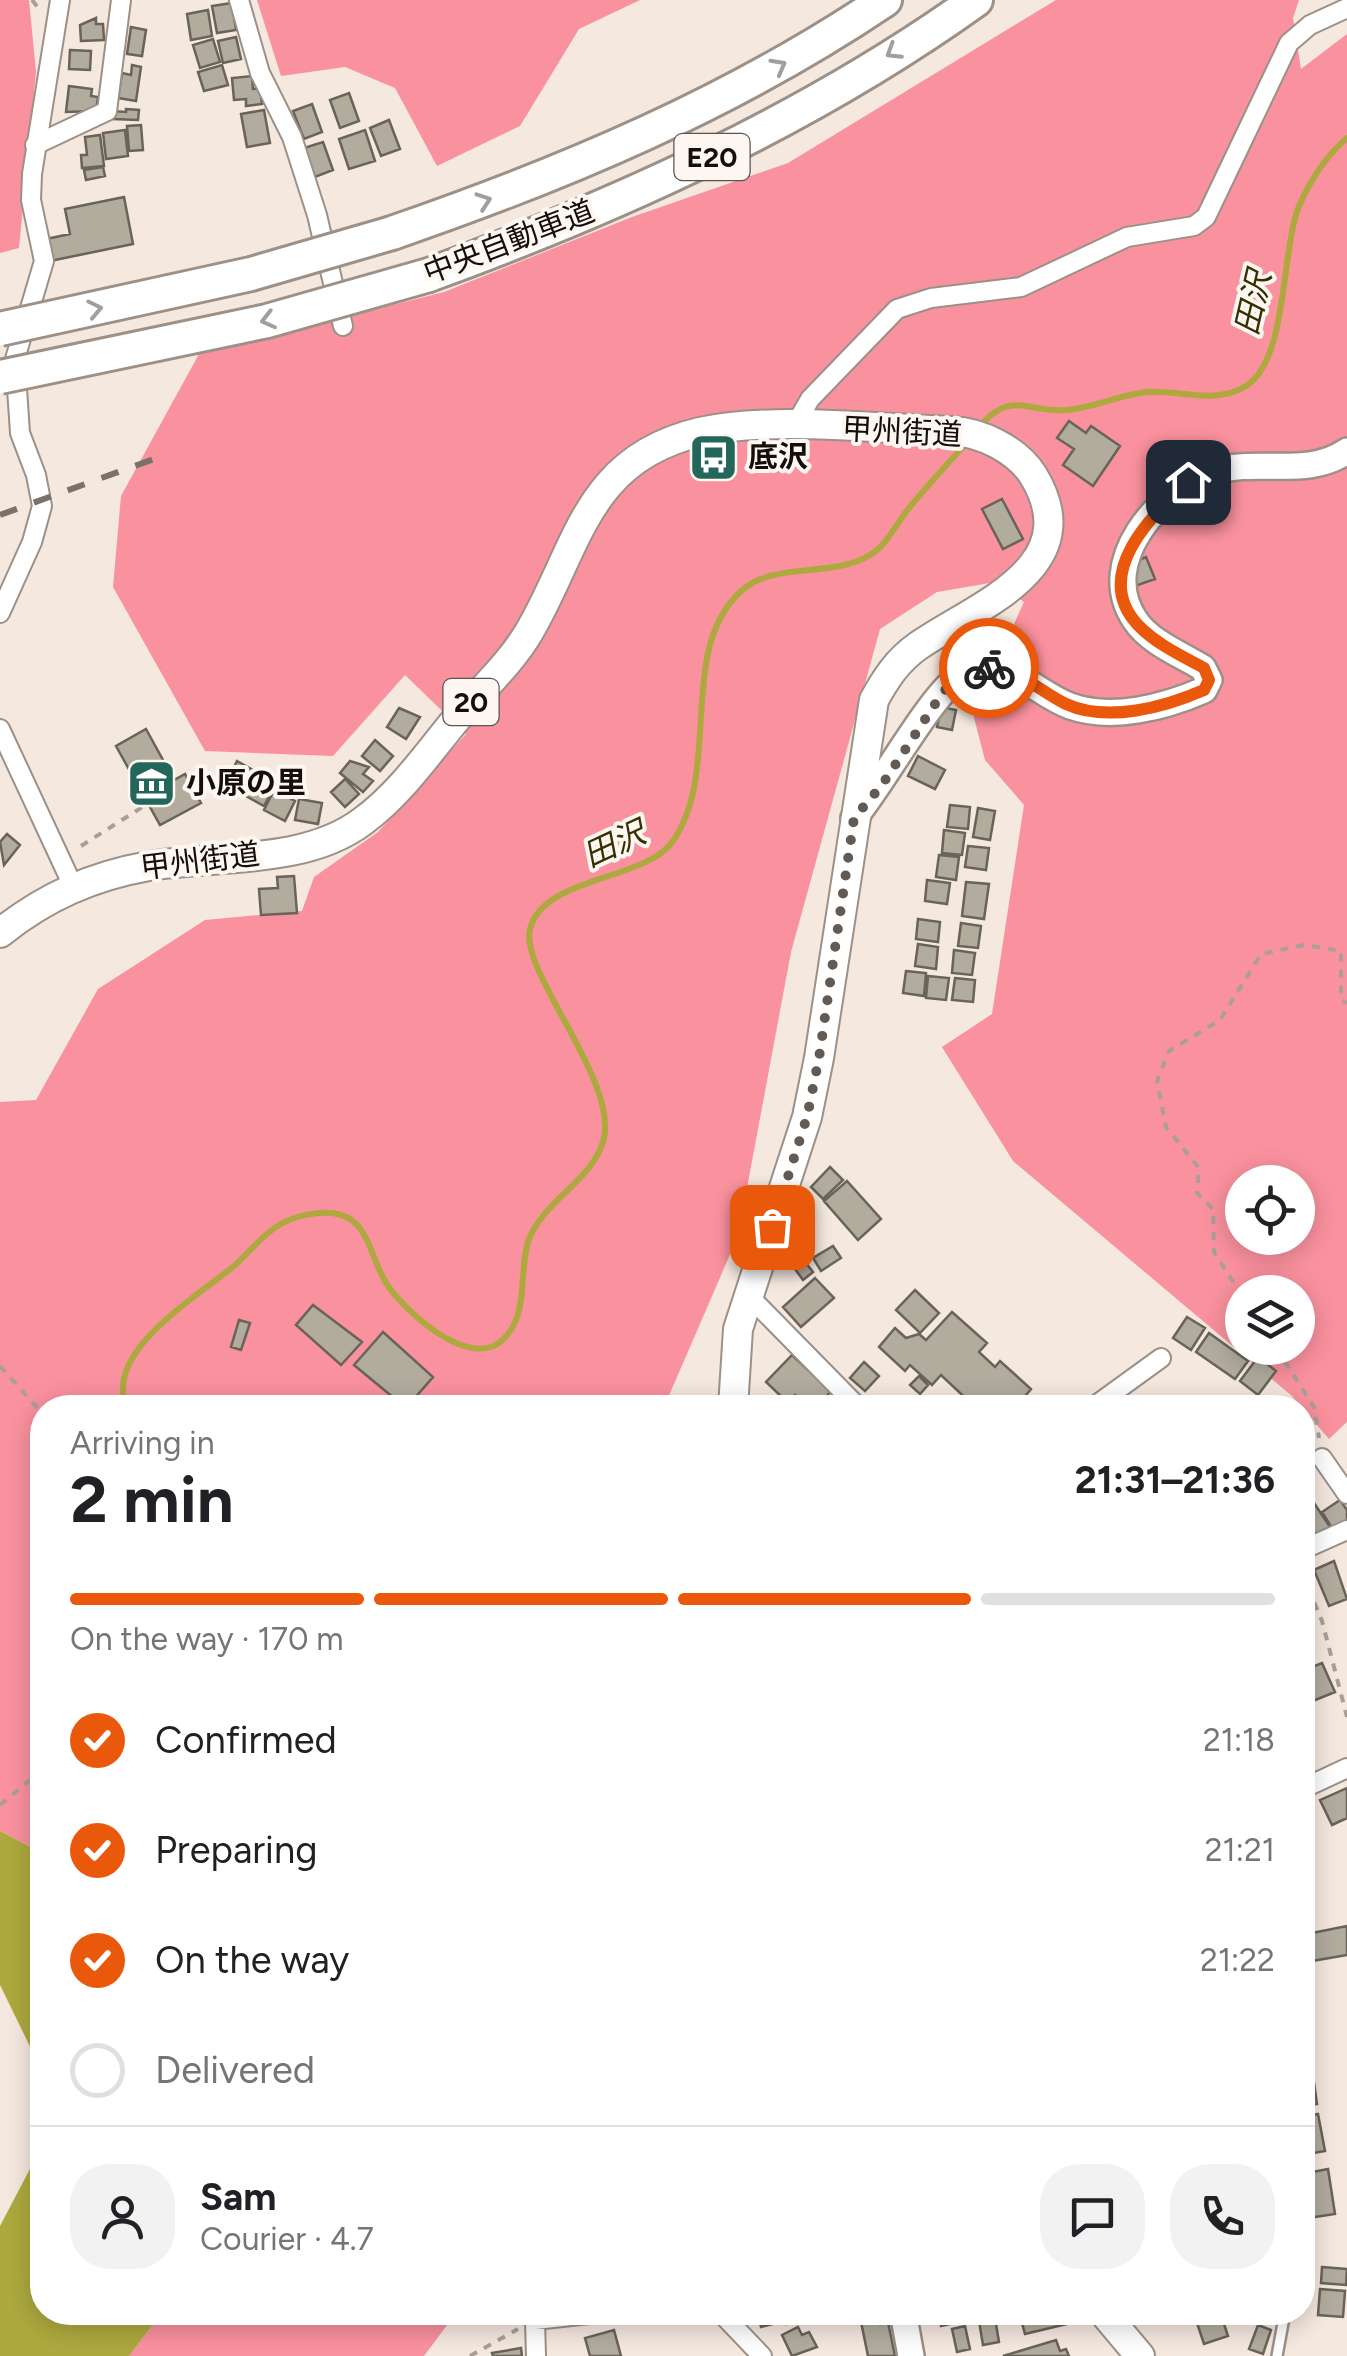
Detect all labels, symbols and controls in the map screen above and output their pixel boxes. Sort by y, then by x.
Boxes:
one-way arrow [886,40,904,59]
one-way arrow [768,58,786,78]
road number: E20 [674,134,750,180]
street label: 中央自動車道 [418,192,599,291]
one-way arrow [475,192,492,213]
water label: 田沢 [1227,264,1280,338]
one-way arrow [87,300,104,321]
one-way arrow [260,308,277,329]
street label: 甲州街道 [841,410,963,453]
bus stop icon: 底沢 [687,431,739,483]
place label: 底沢 [748,438,808,475]
pin [1146,440,1231,525]
icon: home [1161,455,1216,510]
courier [939,618,1039,718]
icon: bike [962,641,1017,696]
road number: 20 [444,679,498,725]
museum icon: 小原の里 [125,757,177,809]
place label: 小原の里 [186,764,306,801]
water label: 田沢 [577,812,655,875]
street label: 甲州街道 [138,835,262,886]
map controls [1225,1165,1315,1365]
button: locate [1225,1165,1315,1255]
pin [730,1185,815,1270]
icon: bag [745,1200,800,1255]
button: layers [1225,1275,1315,1365]
text: Arriving in [70,1424,215,1462]
text: 21:31–21:36 [1075,1457,1275,1503]
text: 2 min [70,1460,234,1538]
text: On the way · 170 m [70,1620,344,1658]
icon: check [70,1713,125,1768]
text: Confirmed [155,1717,337,1763]
text: 21:18 [1203,1721,1275,1759]
icon: check [70,1823,125,1878]
text: Preparing [155,1827,317,1873]
text: 21:21 [1205,1831,1275,1869]
icon: check [70,1933,125,1988]
text: On the way [155,1937,349,1983]
text: 21:22 [1200,1941,1275,1979]
text: Delivered [155,2047,315,2093]
button: person [70,2164,175,2269]
button: chat [1040,2164,1145,2269]
button: phone [1170,2164,1275,2269]
text: Sam [200,2174,276,2220]
text: Courier · 4.7 [200,2220,374,2258]

